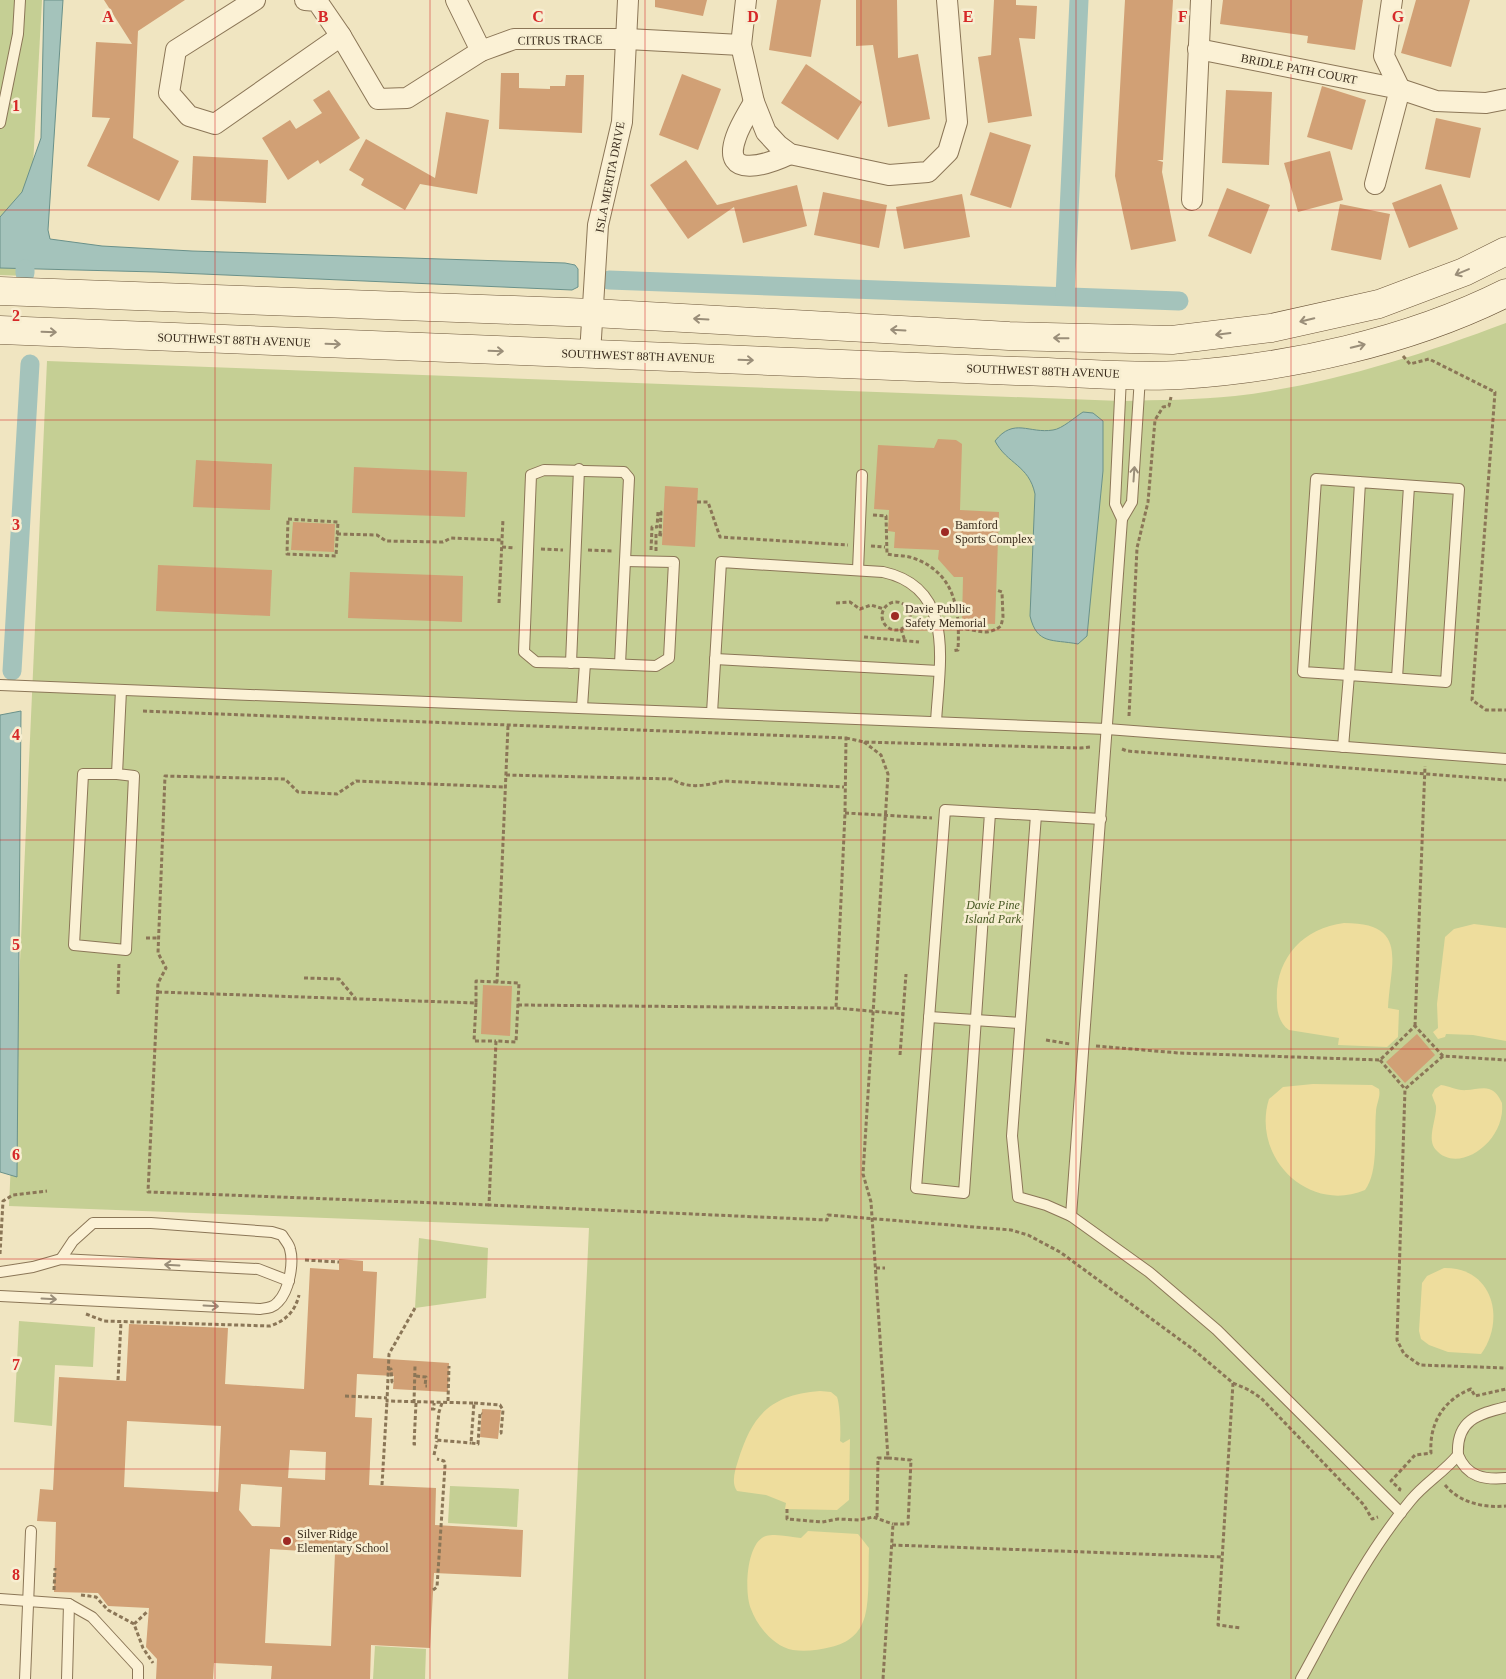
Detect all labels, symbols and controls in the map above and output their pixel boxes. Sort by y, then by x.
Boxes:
text: A [102,8,114,25]
text: B [318,8,329,25]
text: C [532,8,544,25]
text: D [747,8,759,25]
text: E [963,8,973,25]
text: F [1178,8,1188,25]
text: G [1392,8,1405,25]
street label: CITRUS TRACE [517,32,603,48]
street label: BRIDLE PATH COURT [1240,51,1359,87]
text: 1 [12,97,20,114]
street label: ISLA MERITA DRIVE [592,120,628,234]
one-way arrow [1455,268,1470,278]
text: 2 [12,307,20,324]
one-way arrow [694,314,710,323]
one-way arrow [1299,316,1315,325]
one-way arrow [891,326,907,335]
one-way arrow [40,328,56,337]
one-way arrow [1215,329,1231,339]
street label: SOUTHWEST 88TH AVENUE [157,330,311,350]
one-way arrow [1053,333,1069,342]
one-way arrow [325,339,341,349]
one-way arrow [1350,340,1366,350]
one-way arrow [488,346,504,355]
street label: SOUTHWEST 88TH AVENUE [561,346,715,366]
one-way arrow [737,356,753,365]
street label: SOUTHWEST 88TH AVENUE [966,361,1120,381]
one-way arrow [1130,466,1139,482]
text: 3 [12,516,20,533]
place label: Bamford Sports Complex [955,518,1033,546]
marker: Bamford Sports Complex [939,526,951,538]
place label: Davie Publlic Safety Memorial [905,602,987,630]
marker: Davie Publlic Safety Memorial [889,610,901,622]
text: 4 [12,726,20,743]
park label: Davie Pine Island Park [964,898,1022,926]
text: 5 [12,936,20,953]
text: 6 [12,1146,20,1163]
one-way arrow [165,1260,181,1269]
one-way arrow [40,1294,56,1303]
one-way arrow [203,1302,219,1311]
text: 7 [12,1356,20,1373]
place label: Silver Ridge Elementary School [297,1527,389,1555]
marker: Silver Ridge Elementary School [281,1535,293,1547]
text: 8 [12,1566,20,1583]

